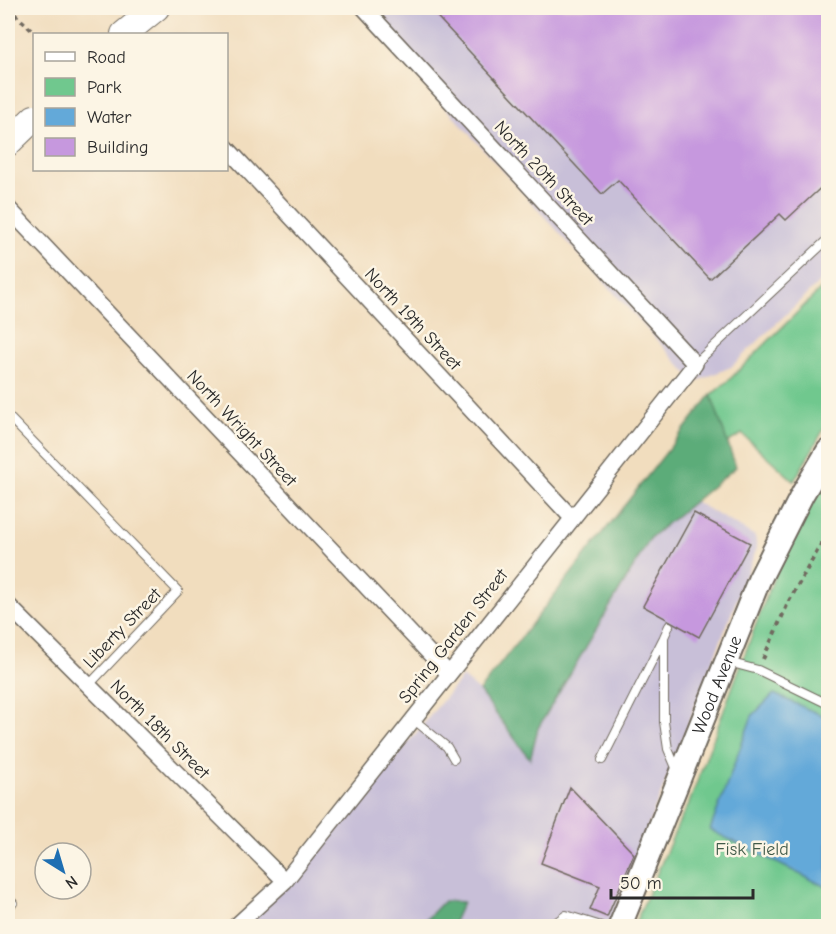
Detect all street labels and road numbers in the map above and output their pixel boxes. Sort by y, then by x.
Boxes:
street label: North 20th Street [490,117,598,231]
street label: North 19th Street [360,264,466,375]
street label: North Wright Street [182,366,302,492]
street label: Spring Garden Street [394,564,513,708]
street label: Liberty Street [79,583,166,673]
street label: Wood Avenue [688,633,747,737]
street label: North 18th Street [106,675,214,784]

